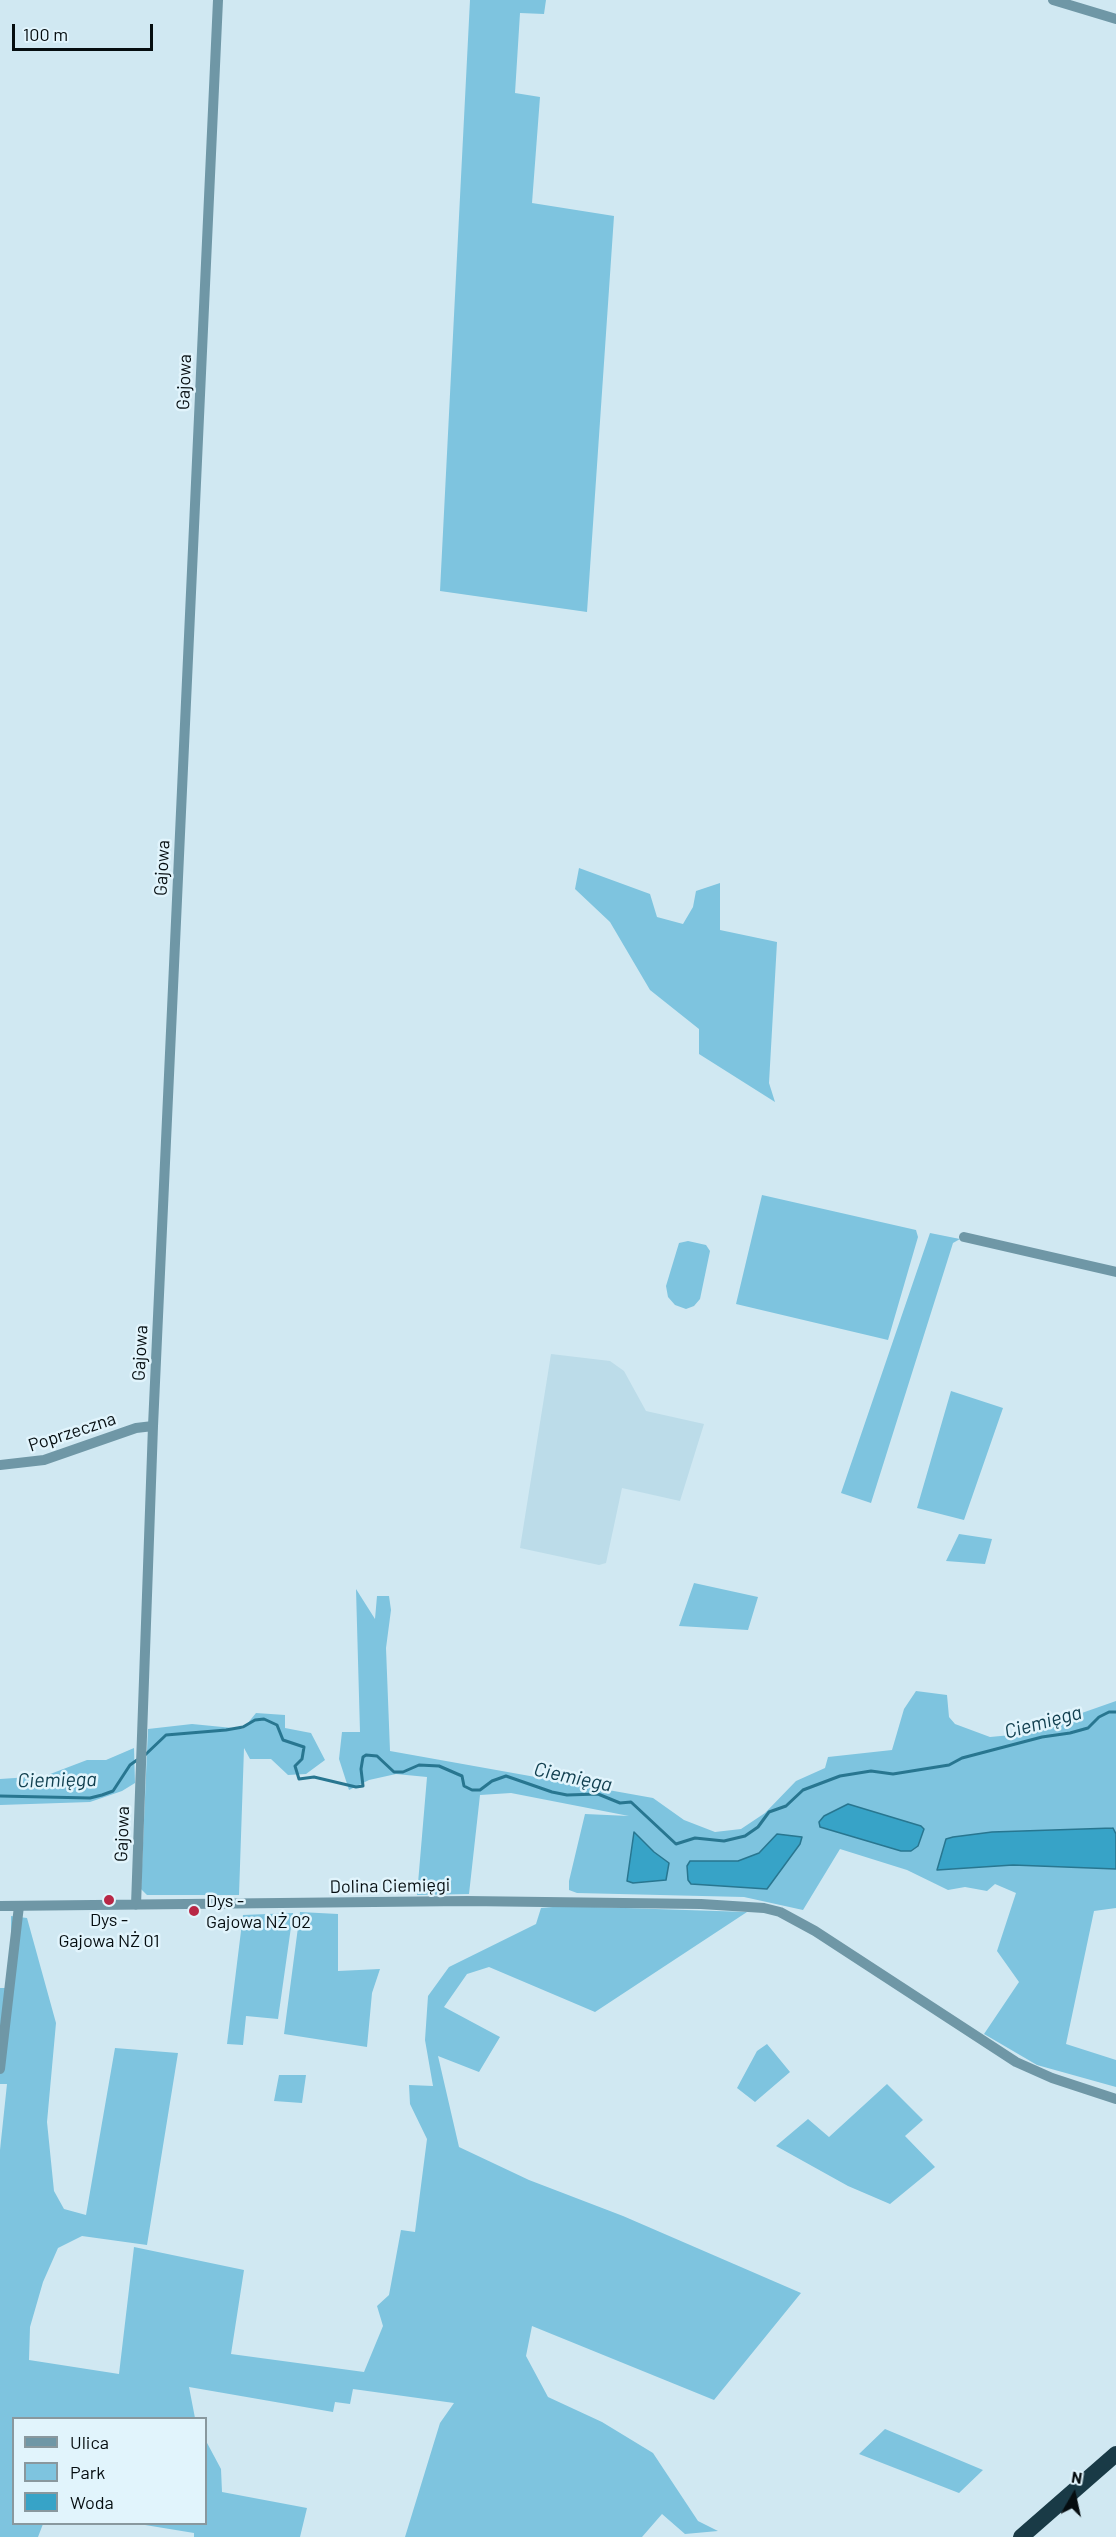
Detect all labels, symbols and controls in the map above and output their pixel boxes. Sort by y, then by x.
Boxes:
scale bar [15,12,156,50]
text: 100 m [23,23,68,45]
street label: Gajowa [172,354,196,410]
street label: Gajowa [150,840,174,896]
street label: Gajowa [128,1325,152,1381]
street label: Poprzeczna [26,1408,118,1456]
water label: Ciemięga [1002,1700,1084,1744]
water label: Ciemięga [532,1757,614,1797]
water label: Ciemięga [17,1767,97,1793]
street label: Gajowa [110,1806,134,1862]
street label: Dolina Ciemięgi [330,1874,450,1898]
place label: Dys - Gajowa NŻ 02 [206,1890,311,1932]
marker: Dys - Gajowa NŻ 01 [102,1893,116,1907]
marker: Dys - Gajowa NŻ 02 [187,1904,201,1918]
place label: Dys - Gajowa NŻ 01 [58,1909,160,1952]
legend [12,2417,207,2525]
text: Ulica [70,2431,109,2453]
text: Park [70,2461,105,2483]
north arrow [1044,2465,1104,2525]
text: N [1070,2467,1084,2487]
text: Woda [70,2491,114,2513]

